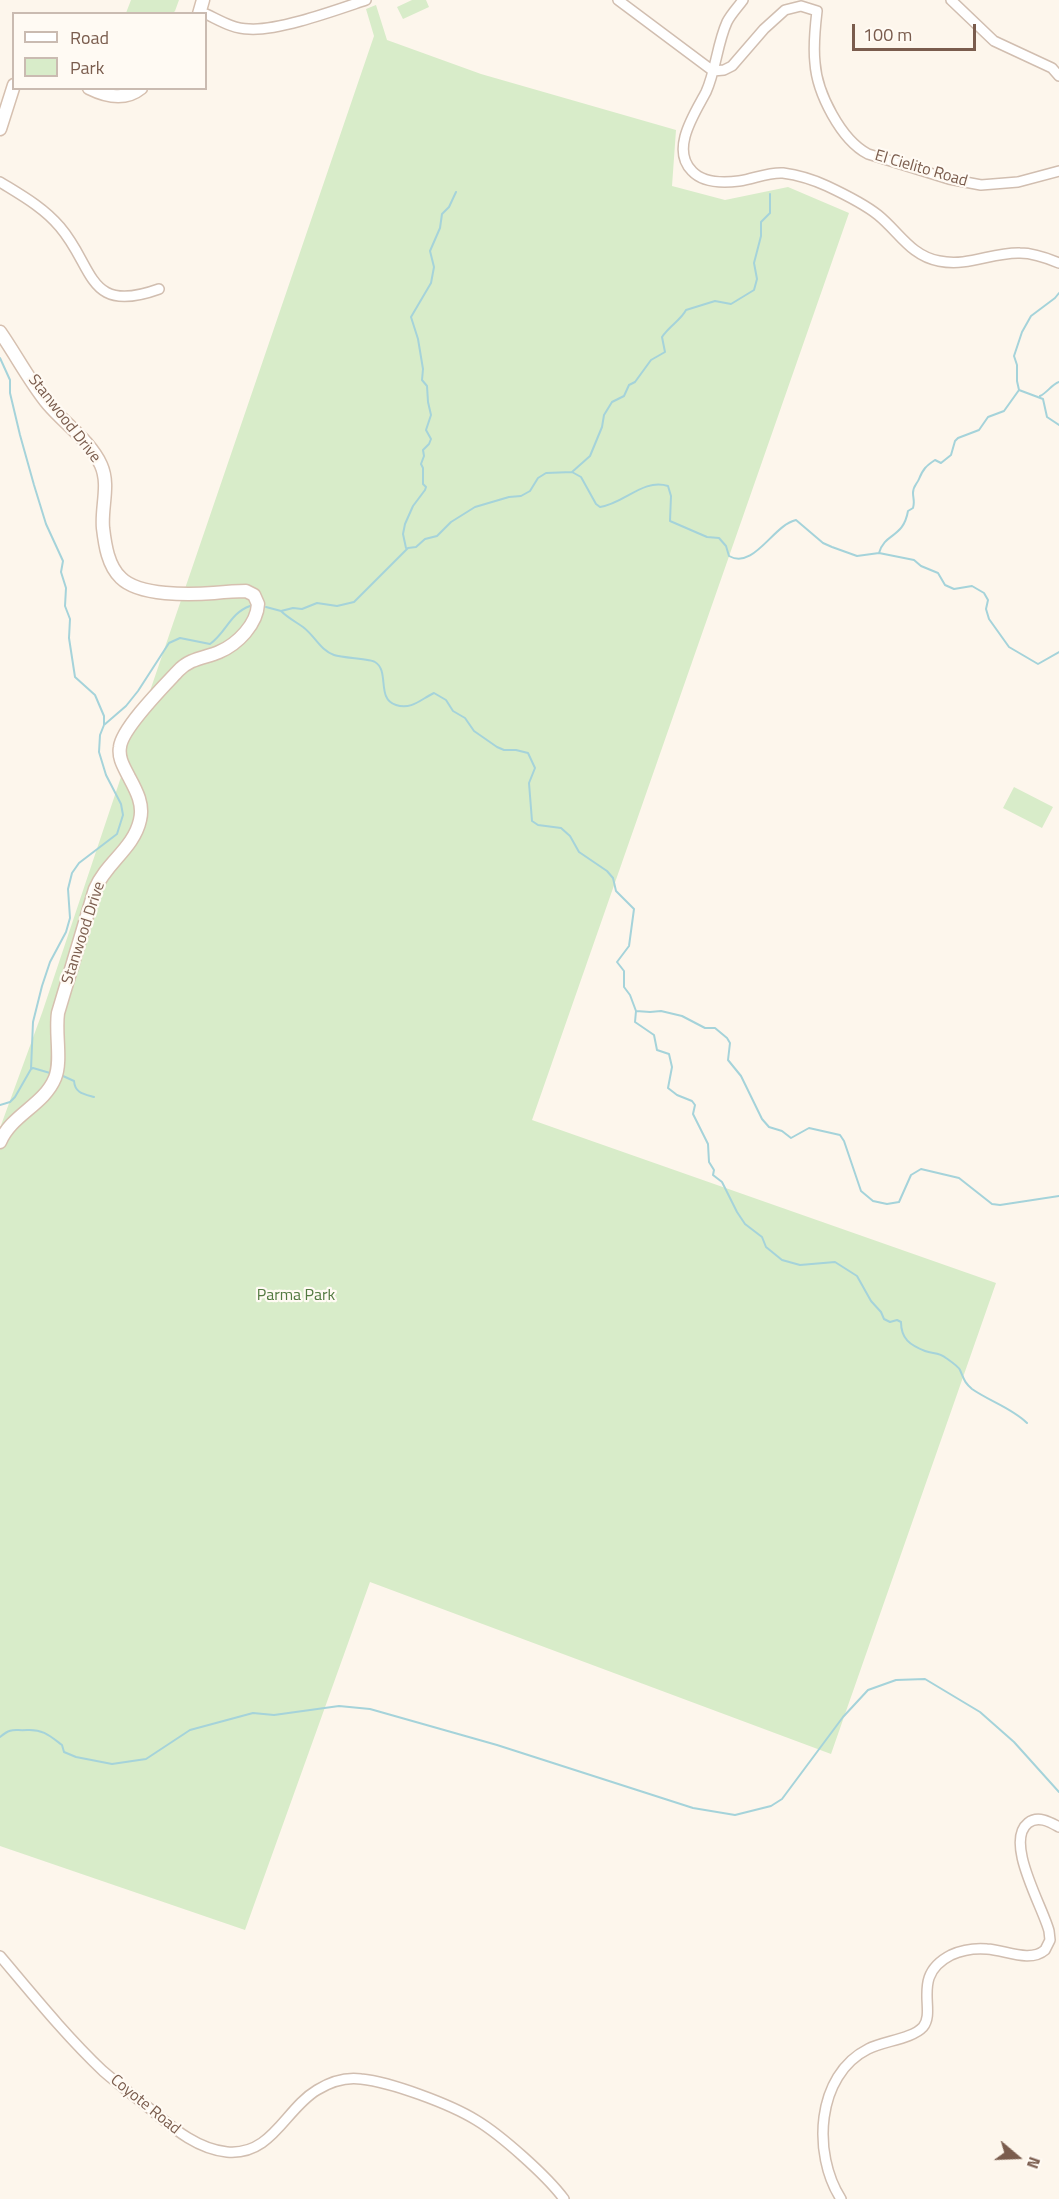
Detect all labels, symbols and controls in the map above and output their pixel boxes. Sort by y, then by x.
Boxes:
legend [12,12,207,90]
scale bar [855,12,980,50]
text: 100 m [863,21,912,48]
text: Road [70,24,109,51]
text: Park [70,54,104,81]
street label: El Cielito Road [872,147,970,191]
street label: Stanwood Drive [24,371,104,467]
street label: Stanwood Drive [58,879,110,987]
park label: Parma Park [257,1286,335,1306]
street label: Coyote Road [106,2071,184,2139]
north arrow [987,2127,1047,2187]
text: N [1021,2154,1047,2172]

